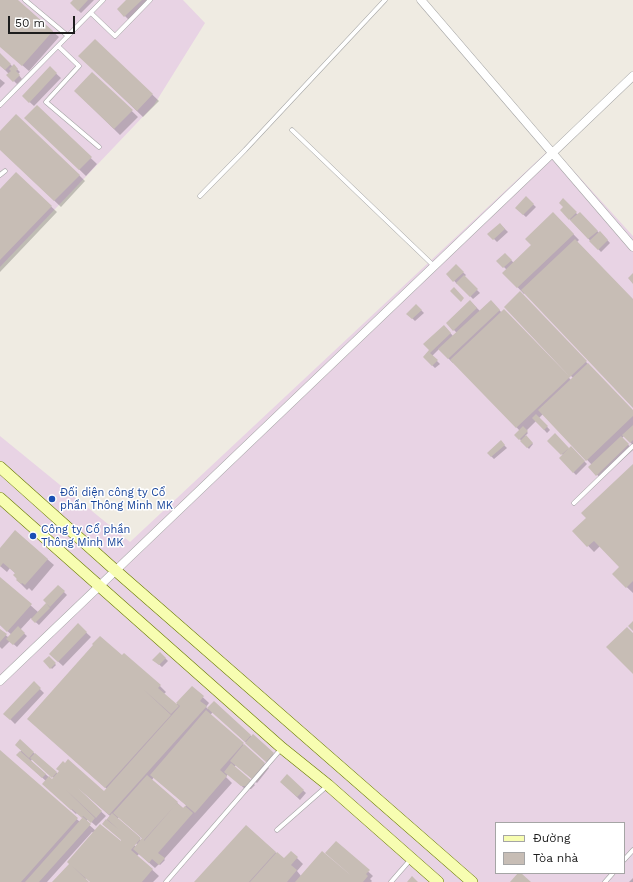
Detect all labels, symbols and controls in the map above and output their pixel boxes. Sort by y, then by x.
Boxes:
scale bar [10,8,77,34]
text: 50 m [15,16,45,30]
place label: Đối diện công ty Cổ phần Thông Minh MK [60,486,173,512]
marker: Đối diện công ty Cổ phần Thông Minh MK [47,494,57,504]
place label: Công ty Cổ phần Thông Minh MK [41,523,130,549]
marker: Công ty Cổ phần Thông Minh MK [28,531,38,541]
legend [495,822,625,874]
text: Đường [533,831,570,845]
text: Tòa nhà [533,851,578,865]

